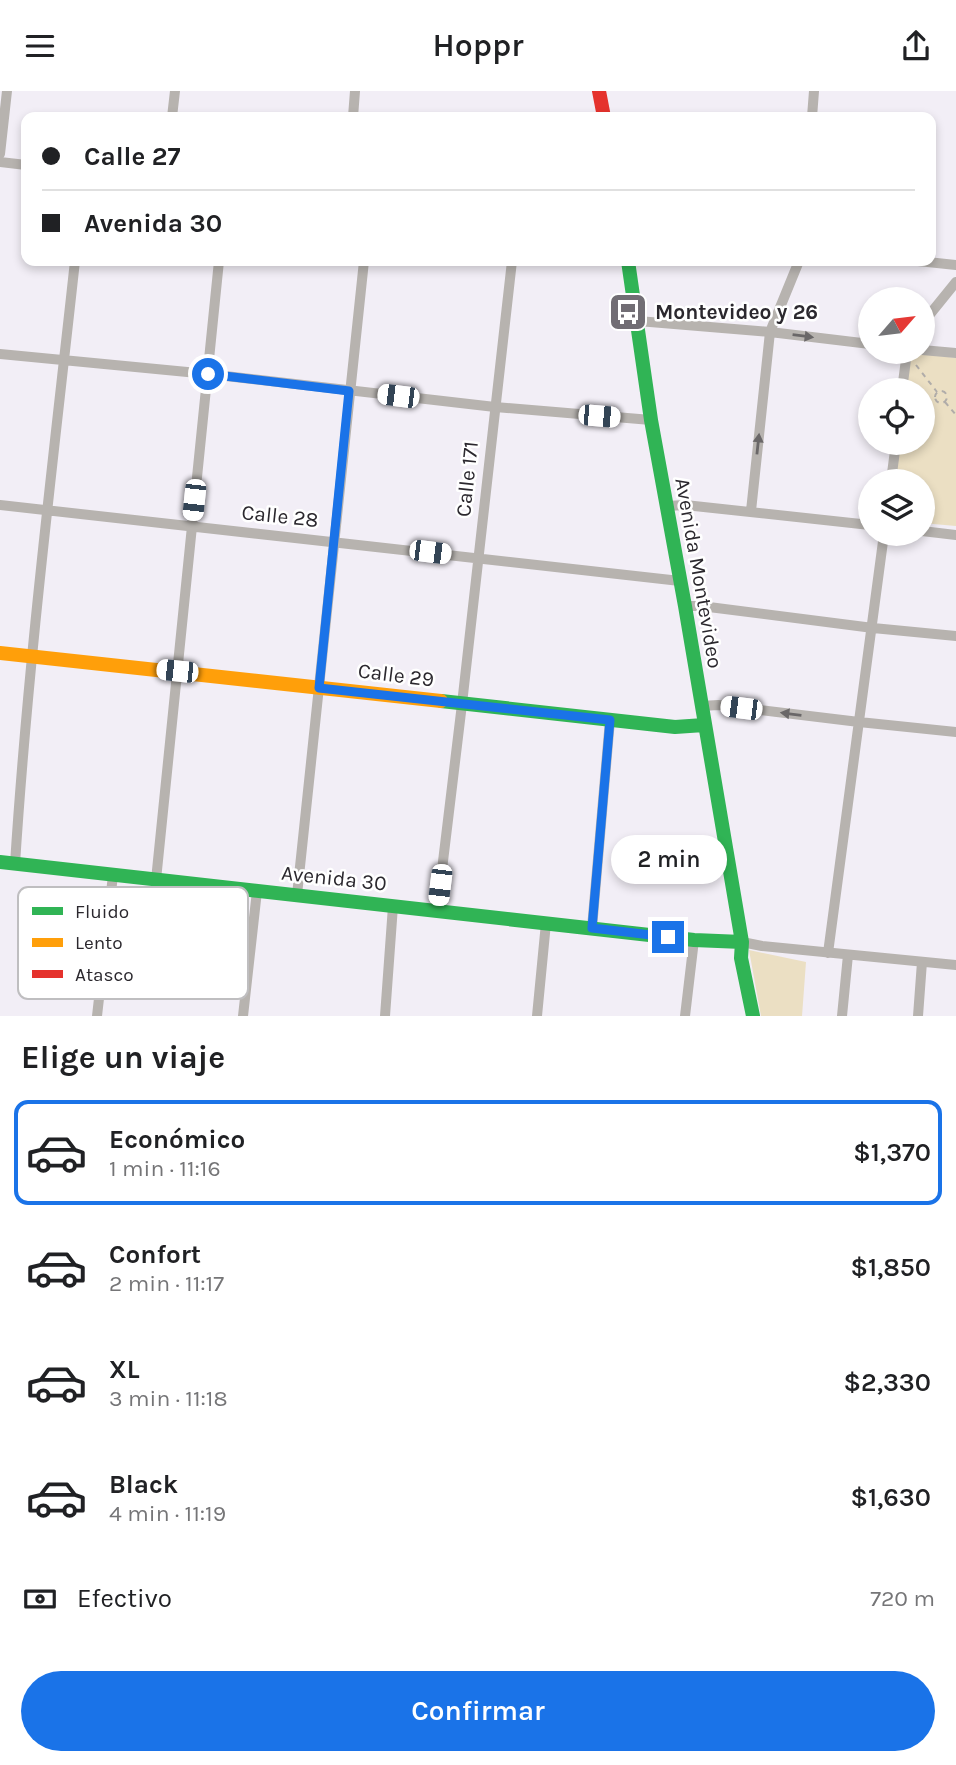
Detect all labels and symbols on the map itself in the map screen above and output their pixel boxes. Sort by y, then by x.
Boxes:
north arrow [858,287,934,364]
bus stop icon: Montevideo y 26 [607,291,649,333]
place label: Montevideo y 26 [655,300,818,324]
one-way arrow [792,330,814,341]
route start [192,358,224,390]
car [376,383,421,409]
car [578,404,621,428]
one-way arrow [753,432,764,454]
street label: Calle 171 [451,440,483,518]
street label: Avenida Montevideo [670,476,728,670]
car [182,478,207,522]
street label: Calle 28 [240,500,320,532]
car [408,539,453,565]
car [156,658,199,684]
street label: Calle 29 [357,658,435,692]
car [719,695,764,721]
one-way arrow [780,708,802,719]
callout: 2 min [610,835,726,885]
street label: Avenida 30 [280,861,388,895]
car [428,863,453,907]
legend [18,887,248,999]
text: Fluido [75,901,129,923]
route end [652,921,684,953]
text: Lento [75,932,123,954]
text: Atasco [75,964,134,986]

